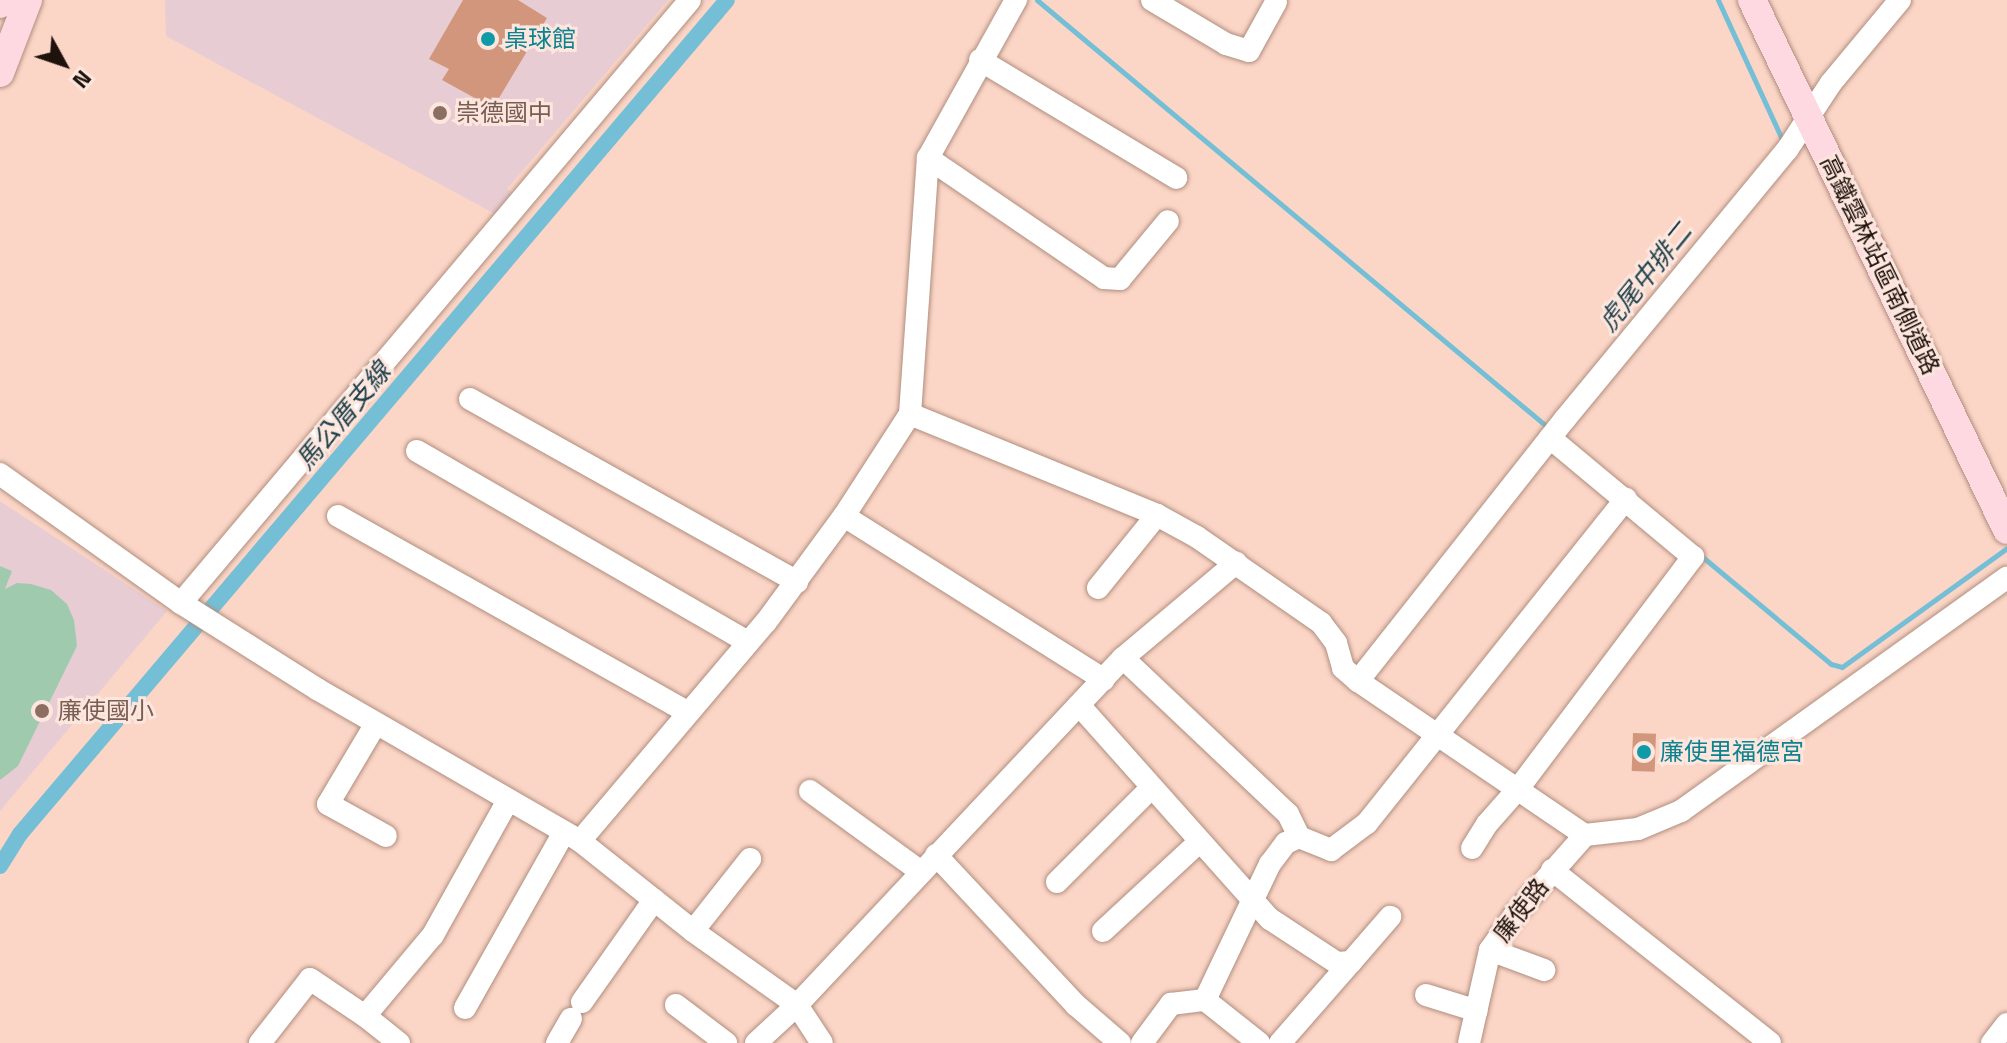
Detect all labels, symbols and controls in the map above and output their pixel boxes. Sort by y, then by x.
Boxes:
north arrow [24,24,104,104]
place label: 桌球館 [504,25,576,53]
marker: 桌球館 [479,30,497,48]
text: N [64,63,100,96]
place label: 崇德國中 [456,99,552,127]
marker: 崇德國中 [431,104,449,122]
street label: 高鐵雲林站區南側道路 [1814,151,1946,379]
water label: 虎尾中排二 [1592,217,1698,337]
water label: 馬公厝支線 [289,356,397,476]
place label: 廉使國小 [58,697,154,725]
marker: 廉使國小 [33,702,51,720]
place label: 廉使里福德宮 [1660,738,1804,766]
marker: 廉使里福德宮 [1635,743,1653,761]
street label: 廉使路 [1487,873,1555,947]

